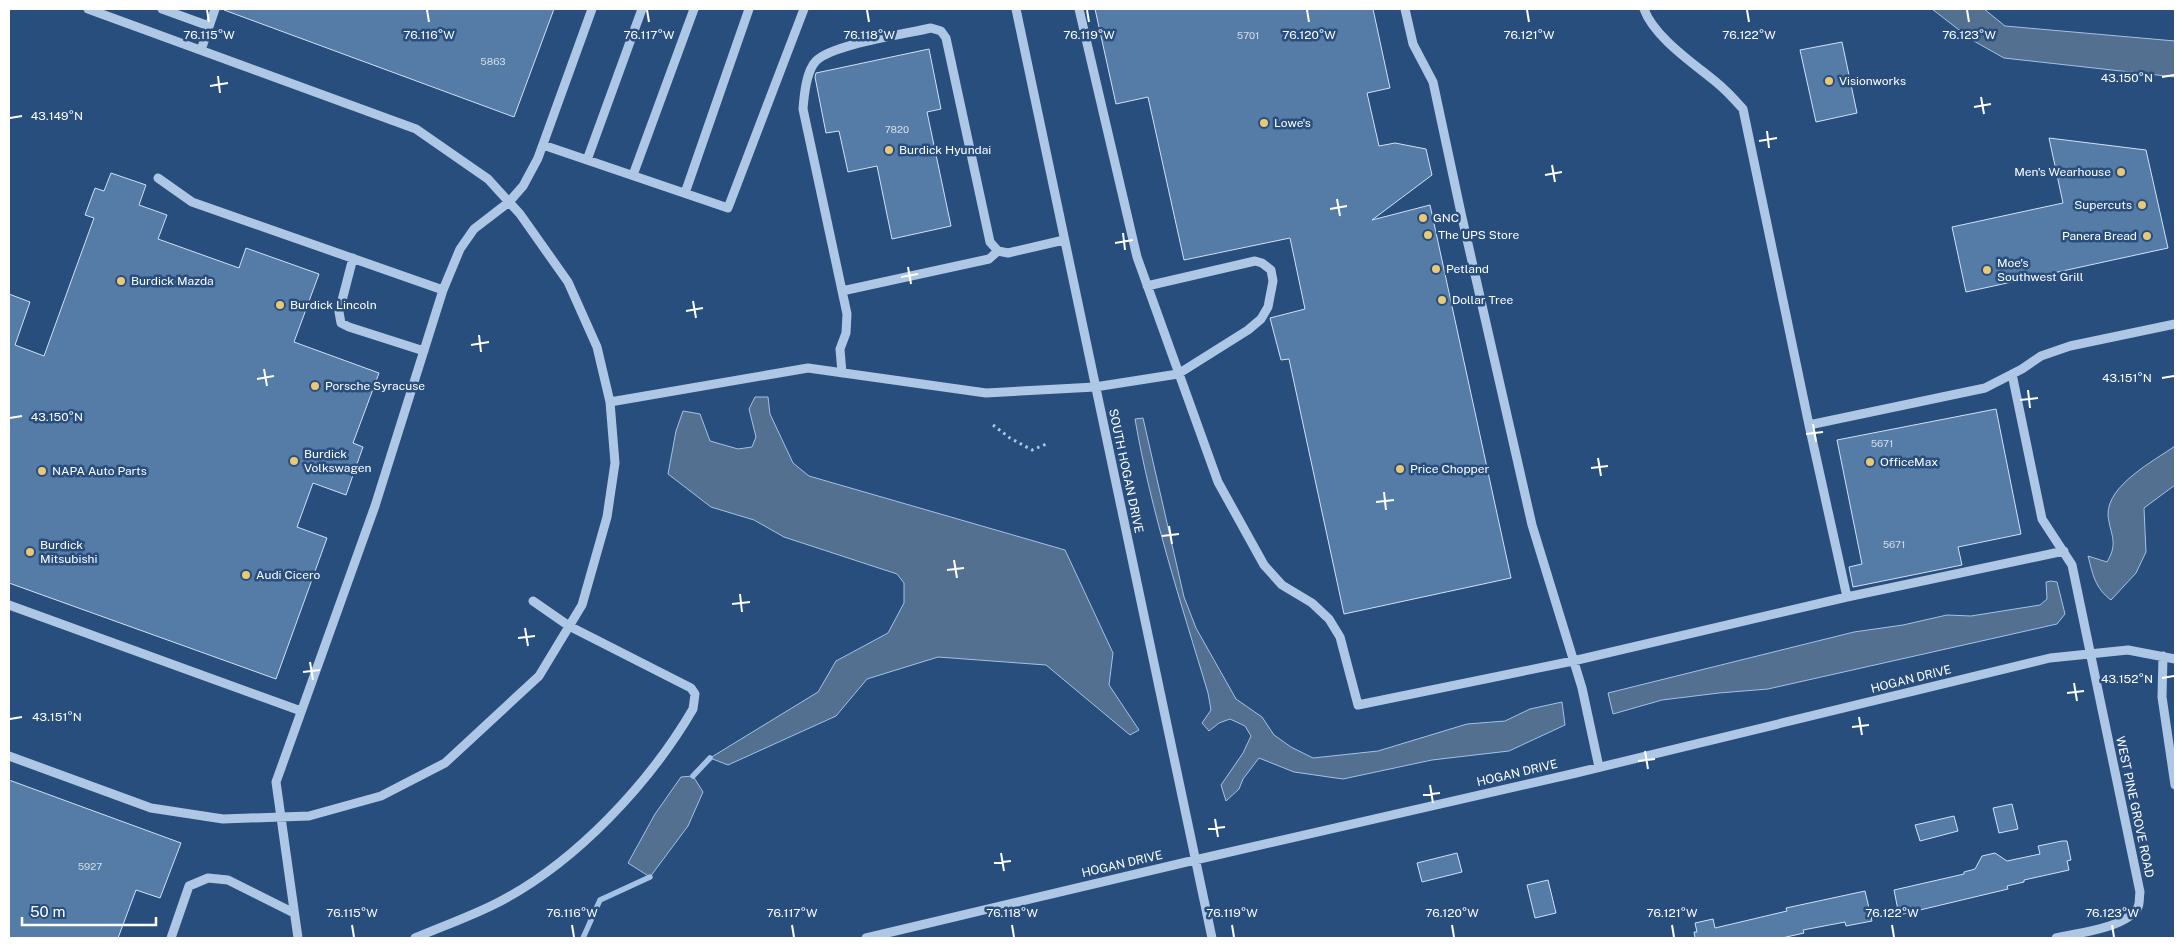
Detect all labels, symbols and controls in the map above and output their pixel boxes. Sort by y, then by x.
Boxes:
text: 76.115°W [183,28,235,42]
text: 76.116°W [403,28,455,42]
text: 76.117°W [623,28,675,42]
text: 76.118°W [843,28,895,42]
text: 76.119°W [1063,28,1115,42]
text: 76.120°W [1282,28,1336,42]
text: 76.121°W [1503,28,1555,42]
text: 76.122°W [1722,28,1776,42]
text: 76.123°W [1942,28,1996,42]
house number: 5701 [1237,29,1259,41]
house number: 5863 [480,55,506,67]
text: 43.150°N [2101,71,2153,85]
place label: Visionworks [1839,74,1906,88]
marker: Visionworks [1823,75,1835,87]
text: 43.149°N [31,109,83,123]
place label: Lowe's [1274,116,1311,130]
marker: Lowe's [1258,117,1270,129]
house number: 7820 [885,123,909,135]
place label: Burdick Hyundai [899,143,991,157]
marker: Burdick Hyundai [883,144,895,156]
place label: Men's Wearhouse [2014,165,2111,179]
marker: Men's Wearhouse [2115,166,2127,178]
place label: Supercuts [2074,198,2132,212]
marker: Supercuts [2136,199,2148,211]
place label: GNC [1433,211,1459,225]
marker: GNC [1417,212,1429,224]
place label: The UPS Store [1438,228,1520,242]
marker: The UPS Store [1422,229,1434,241]
place label: Panera Bread [2062,229,2137,243]
marker: Panera Bread [2141,230,2153,242]
place label: Moe's Southwest Grill [1997,256,2084,284]
place label: Petland [1446,262,1489,276]
marker: Petland [1430,263,1442,275]
marker: Moe's Southwest Grill [1981,264,1993,276]
place label: Burdick Mazda [131,274,214,288]
marker: Burdick Mazda [115,275,127,287]
place label: Dollar Tree [1452,293,1514,307]
marker: Dollar Tree [1436,294,1448,306]
place label: Burdick Lincoln [290,298,377,312]
marker: Burdick Lincoln [274,299,286,311]
text: 43.151°N [2102,371,2152,385]
place label: Porsche Syracuse [325,379,425,393]
marker: Porsche Syracuse [309,380,321,392]
street label: SOUTH HOGAN DRIVE [1106,408,1146,534]
text: 43.150°N [31,410,83,424]
house number: 5671 [1871,437,1893,449]
place label: Burdick Volkswagen [304,447,371,475]
marker: Burdick Volkswagen [288,455,300,467]
place label: OfficeMax [1880,455,1938,469]
marker: OfficeMax [1864,456,1876,468]
place label: Price Chopper [1410,462,1489,476]
marker: Price Chopper [1394,463,1406,475]
place label: NAPA Auto Parts [52,464,147,478]
marker: NAPA Auto Parts [36,465,48,477]
place label: Burdick Mitsubishi [40,538,97,566]
house number: 5671 [1883,538,1905,550]
marker: Burdick Mitsubishi [24,546,36,558]
place label: Audi Cicero [256,568,321,582]
marker: Audi Cicero [240,569,252,581]
street label: HOGAN DRIVE [1869,662,1953,696]
text: 43.152°N [2101,672,2153,686]
text: 43.151°N [32,710,82,724]
street label: WEST PINE GROVE ROAD [2113,735,2157,879]
street label: HOGAN DRIVE [1475,757,1559,789]
street label: HOGAN DRIVE [1080,848,1164,880]
house number: 5927 [78,860,102,872]
scale bar [22,894,156,926]
text: 50 m [30,903,65,920]
text: 76.115°W [326,906,378,920]
text: 76.116°W [546,906,598,920]
text: 76.117°W [766,906,818,920]
text: 76.118°W [986,906,1038,920]
text: 76.119°W [1206,906,1258,920]
text: 76.120°W [1425,906,1479,920]
text: 76.121°W [1646,906,1698,920]
text: 76.122°W [1865,906,1919,920]
text: 76.123°W [2085,906,2139,920]

